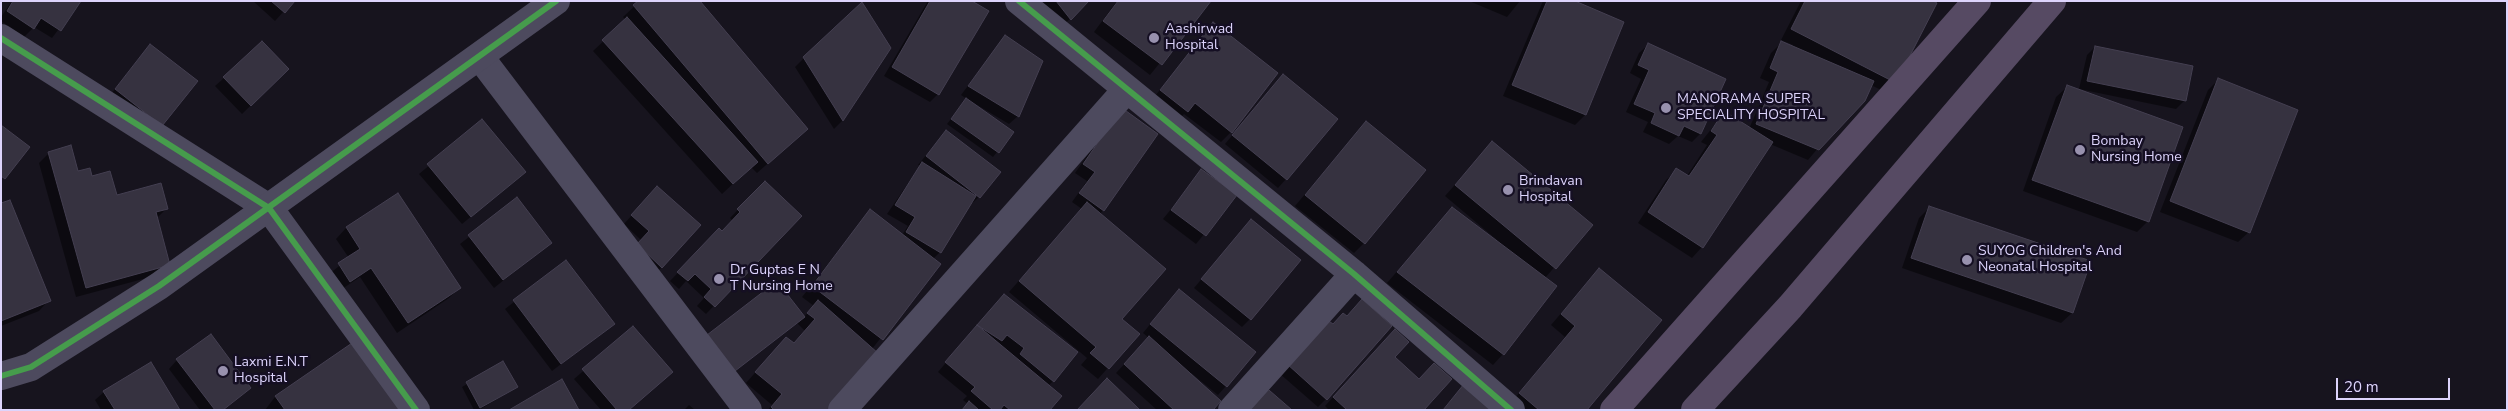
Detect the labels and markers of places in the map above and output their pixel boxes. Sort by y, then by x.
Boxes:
place label: Aashirwad Hospital [1165,22,1233,54]
marker: Aashirwad Hospital [1147,31,1161,45]
place label: MANORAMA SUPER SPECIALITY HOSPITAL [1677,92,1825,124]
marker: MANORAMA SUPER SPECIALITY HOSPITAL [1659,101,1673,115]
place label: Bombay Nursing Home [2091,134,2182,166]
marker: Bombay Nursing Home [2073,143,2087,157]
place label: Brindavan Hospital [1519,174,1583,206]
marker: Brindavan Hospital [1501,183,1515,197]
place label: SUYOG Children's And Neonatal Hospital [1978,244,2122,276]
marker: SUYOG Children's And Neonatal Hospital [1960,253,1974,267]
place label: Dr Guptas E N T Nursing Home [730,263,833,296]
marker: Dr Guptas E N T Nursing Home [712,272,726,286]
place label: Laxmi E.N.T Hospital [234,355,308,388]
marker: Laxmi E.N.T Hospital [216,364,230,378]

